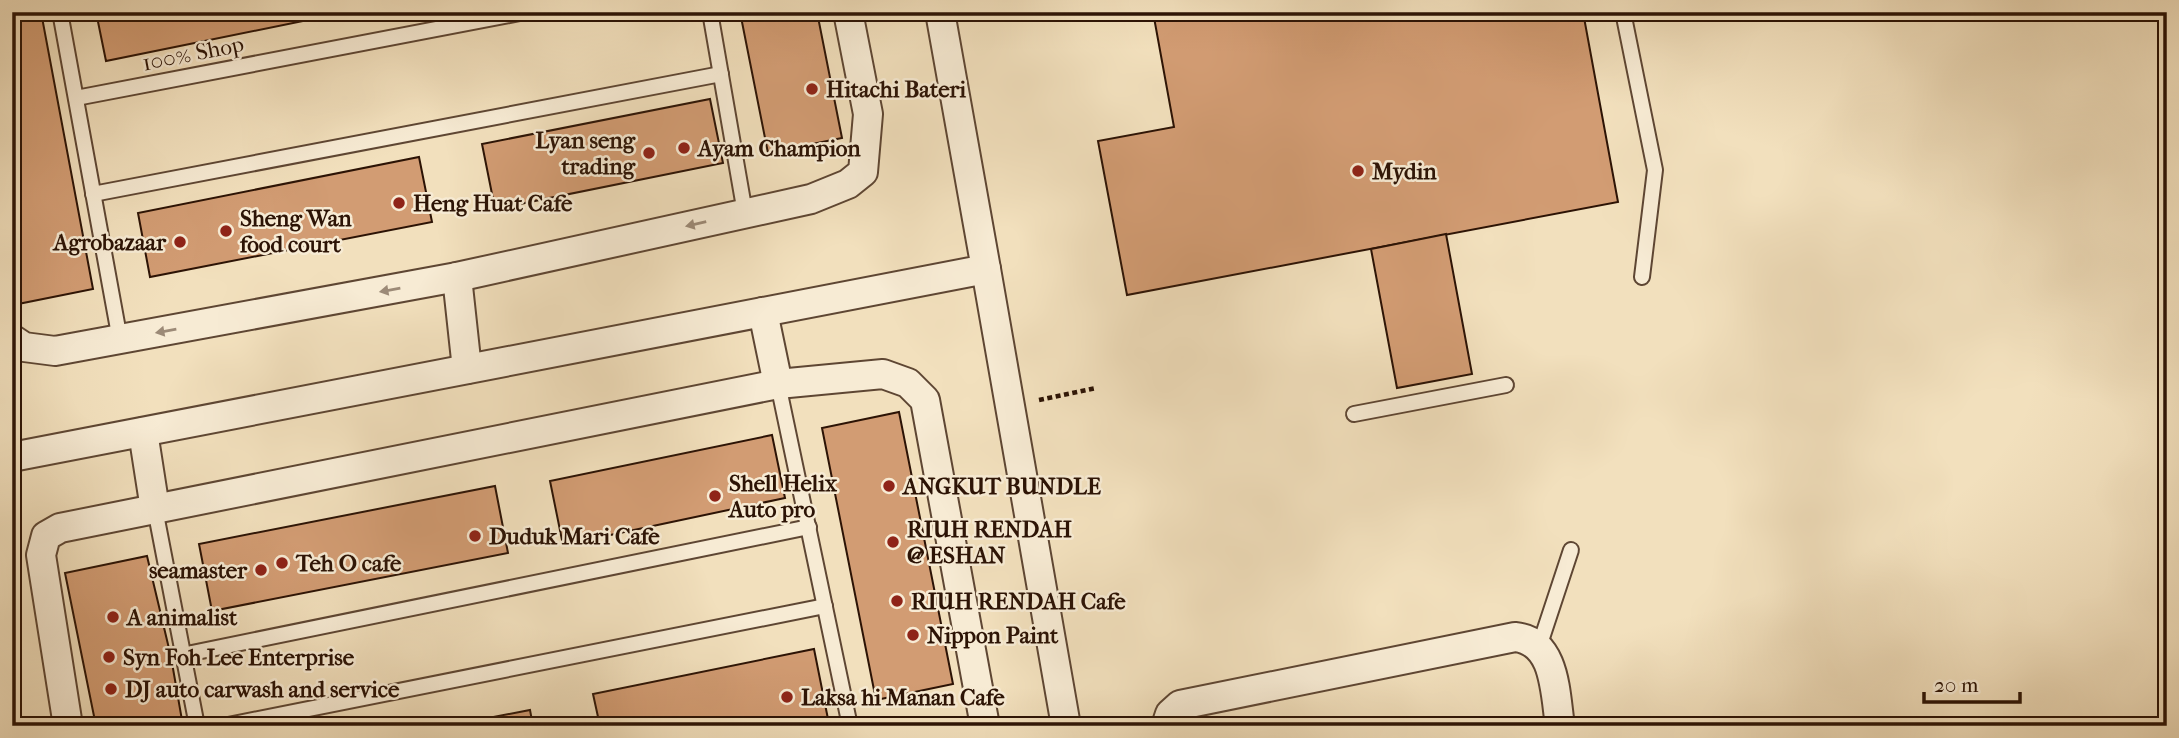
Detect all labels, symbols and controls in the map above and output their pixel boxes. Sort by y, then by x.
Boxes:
street label: 100% Shop [140,30,246,77]
place label: Hitachi Bateri [826,76,966,103]
marker: Hitachi Bateri [804,81,820,97]
place label: Lyan seng trading [535,127,636,180]
place label: Ayam Champion [696,135,861,162]
marker: Ayam Champion [676,140,692,156]
marker: Lyan seng trading [641,145,657,161]
place label: Mydin [1372,158,1437,185]
marker: Mydin [1350,163,1366,179]
place label: Heng Huat Cafe [413,190,573,217]
marker: Heng Huat Cafe [391,195,407,211]
place label: Sheng Wan food court [239,205,352,258]
one-way arrow [685,219,707,230]
marker: Sheng Wan food court [218,223,234,239]
place label: Agrobazaar [52,229,167,256]
marker: Agrobazaar [172,234,188,250]
one-way arrow [379,284,401,295]
one-way arrow [155,326,177,337]
place label: Shell Helix Auto pro [727,470,838,523]
place label: ANGKUT BUNDLE [901,473,1101,500]
marker: ANGKUT BUNDLE [881,478,897,494]
marker: Shell Helix Auto pro [707,488,723,504]
place label: RIUH RENDAH @ ESHAN [907,516,1072,569]
place label: Duduk Mari Cafe [489,523,660,550]
marker: Duduk Mari Cafe [467,528,483,544]
marker: RIUH RENDAH @ ESHAN [885,534,901,550]
place label: Teh O cafe [295,550,402,577]
marker: Teh O cafe [274,555,290,571]
place label: seamaster [149,557,248,584]
marker: seamaster [253,562,269,578]
place label: RIUH RENDAH Cafe [911,588,1126,615]
marker: RIUH RENDAH Cafe [889,593,905,609]
place label: A animalist [125,604,238,631]
marker: A animalist [105,609,121,625]
place label: Nippon Paint [927,622,1059,649]
marker: Nippon Paint [905,627,921,643]
place label: Syn Foh Lee Enterprise [123,644,355,671]
marker: Syn Foh Lee Enterprise [101,649,117,665]
scale bar [1924,661,2020,705]
text: 20 m [1934,673,1979,697]
place label: DJ auto carwash and service [125,676,400,703]
marker: DJ auto carwash and service [103,681,119,697]
place label: Laksa hi Manan Cafe [801,684,1005,711]
marker: Laksa hi Manan Cafe [779,689,795,705]

